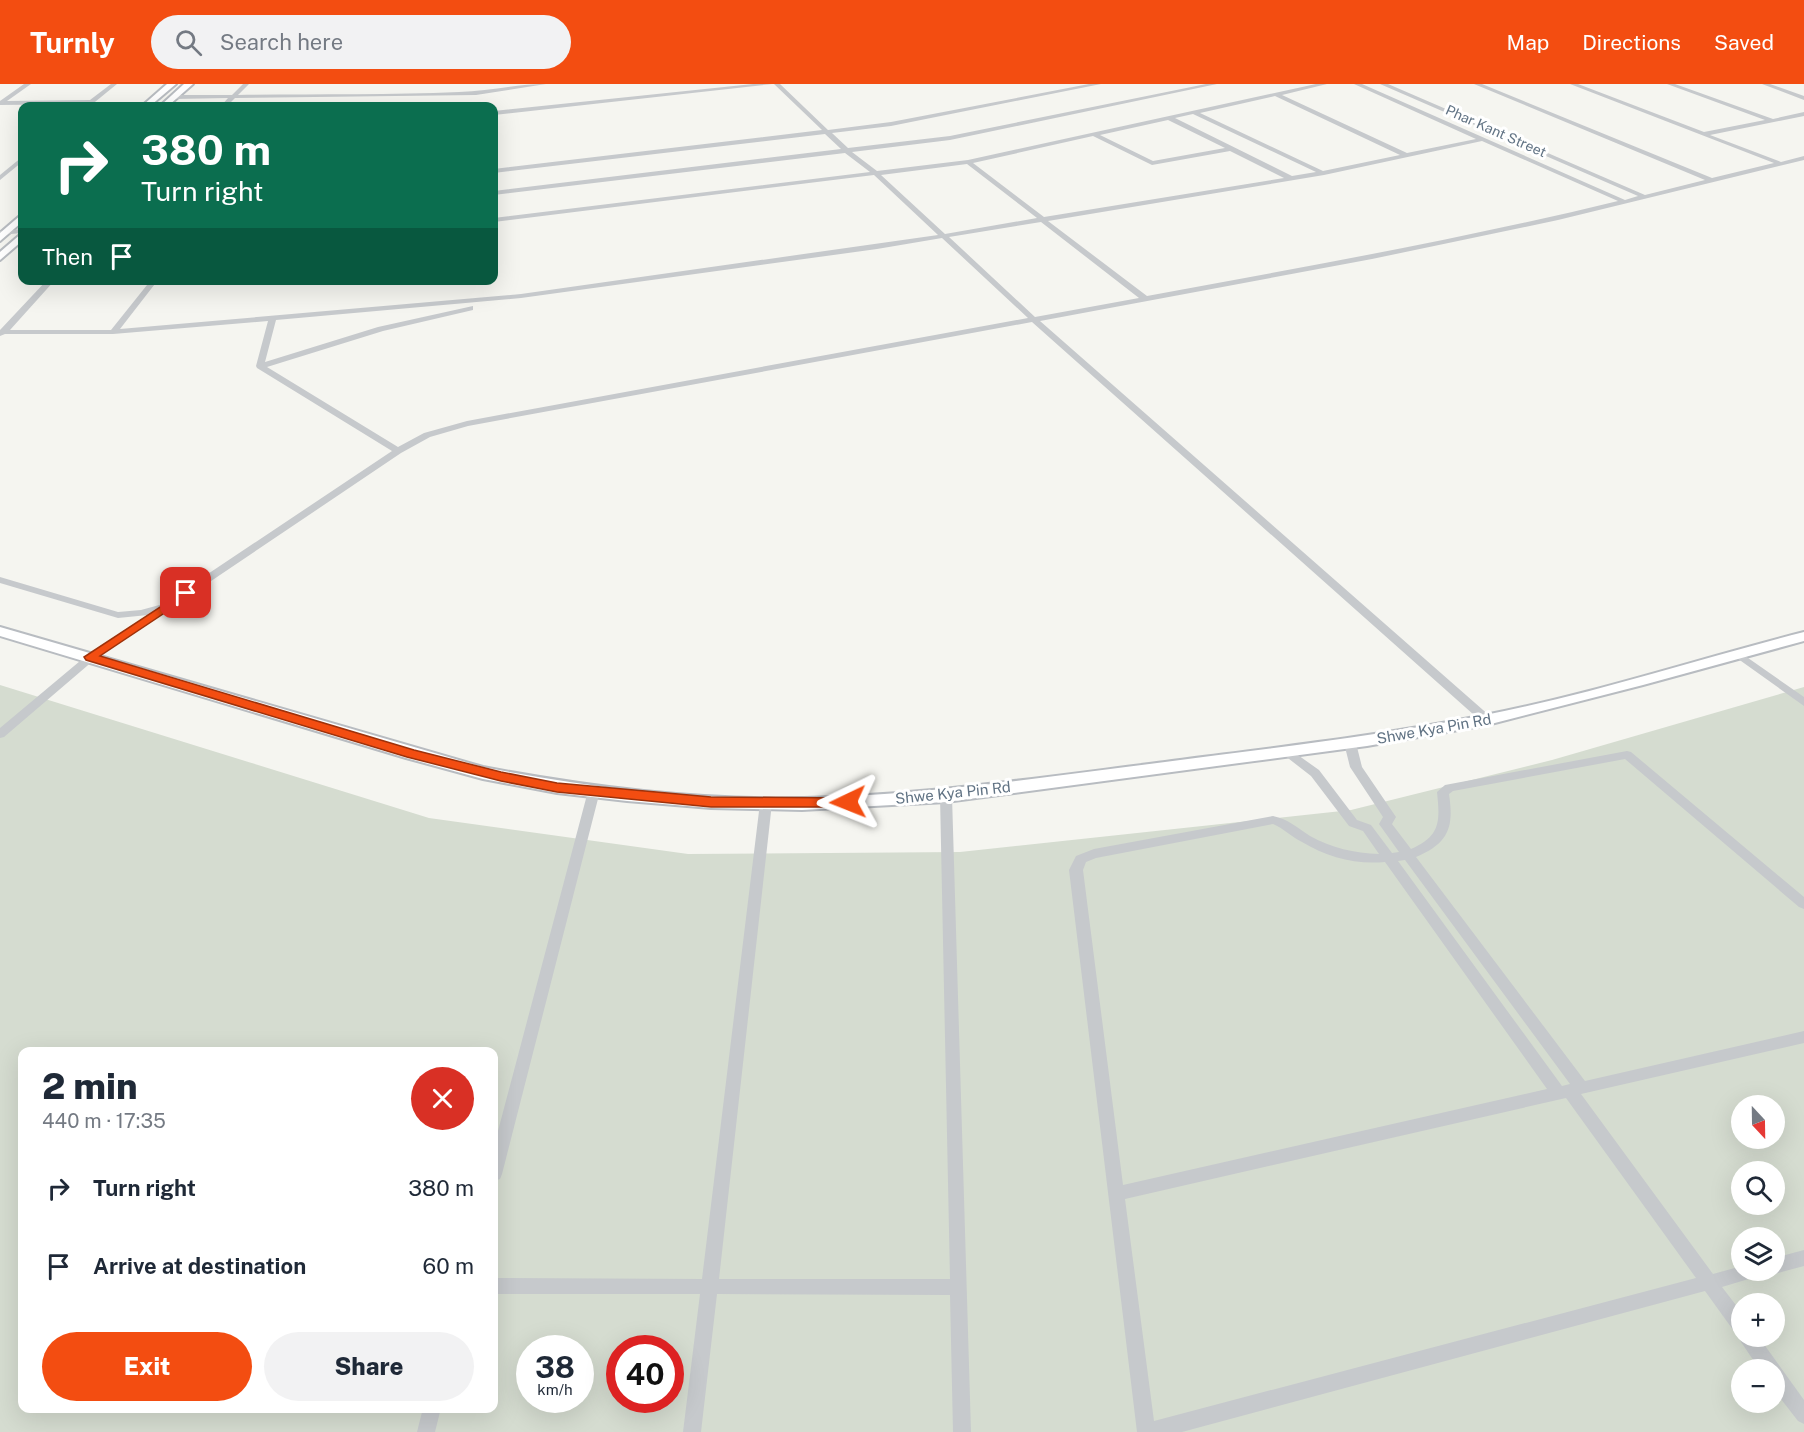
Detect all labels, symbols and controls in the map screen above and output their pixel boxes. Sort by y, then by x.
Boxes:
search box [151,15,571,69]
text: Turnly [30,26,115,59]
icon: search [172,26,205,59]
text: Search here [220,29,343,55]
text: Map [1507,30,1549,55]
text: Directions [1582,30,1681,55]
text: Saved [1714,30,1774,55]
street label: Phar Kant Street [1443,102,1549,160]
text: 380 m [141,125,271,174]
icon: right [42,126,120,204]
text: Turn right [141,175,264,207]
icon: arrive [105,240,138,273]
text: Then [42,244,93,270]
pin [160,567,211,618]
icon: arrive [169,576,202,609]
street label: Shwe Kya Pin Rd [1375,710,1492,747]
position arrow [816,770,880,834]
street label: Shwe Kya Pin Rd [894,778,1011,807]
text: 2 min [42,1065,138,1107]
button: close [411,1067,474,1130]
north arrow [1731,1095,1785,1149]
map controls [1731,1095,1785,1413]
text: 440 m · 17:35 [42,1109,166,1133]
button: search [1731,1161,1785,1215]
icon: right [42,1172,75,1205]
text: Turn right [93,1175,196,1201]
text: 380 m [408,1175,474,1201]
button: layers [1731,1227,1785,1281]
icon: arrive [42,1250,75,1283]
text: Arrive at destination [93,1253,306,1279]
text: 60 m [423,1253,474,1279]
button: + [1731,1293,1785,1347]
button: Exit [42,1332,252,1401]
button: Share [264,1332,474,1401]
speed limit sign: 40 [606,1335,684,1413]
text: 38 [535,1349,575,1385]
button: − [1731,1359,1785,1413]
text: km/h [537,1381,573,1398]

